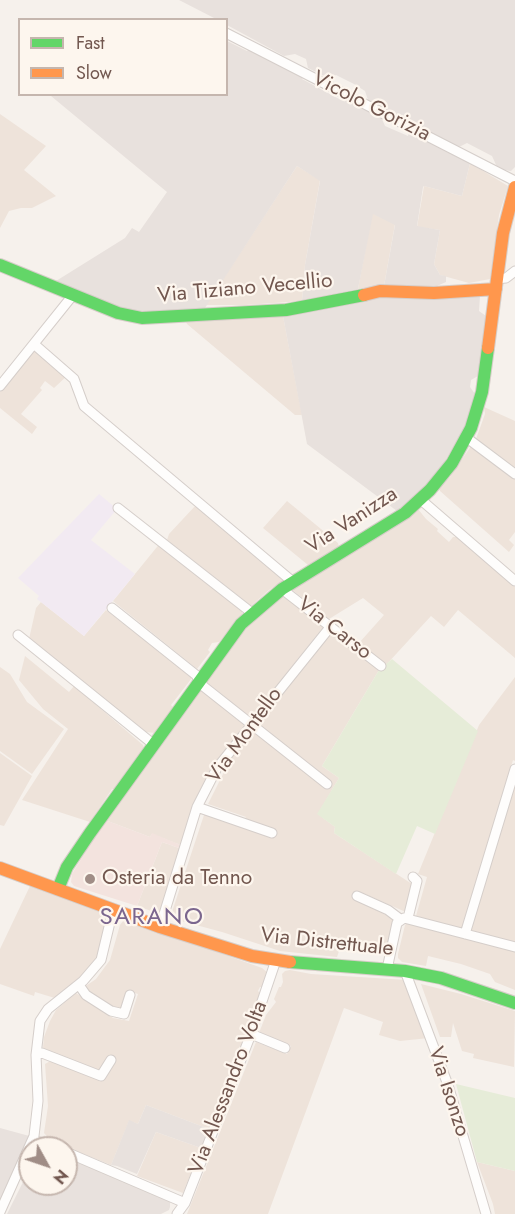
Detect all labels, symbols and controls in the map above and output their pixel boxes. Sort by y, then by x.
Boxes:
legend [18,18,228,96]
text: Fast [76,30,105,56]
text: Slow [76,60,112,86]
street label: Vicolo Gorizia [308,66,434,148]
street label: Via Tiziano Vecellio [157,269,333,309]
street label: Via Vanizza [301,482,403,560]
street label: Via Carso [292,592,376,666]
street label: Via Montello [202,683,288,789]
place label: Osteria da Tenno [102,866,252,892]
marker: Osteria da Tenno [83,872,97,886]
district label: SARANO [100,904,204,932]
street label: Via Distrettuale [259,923,395,963]
street label: Via Alessandro Volta [184,998,274,1178]
street label: Via Isonzo [422,1044,474,1140]
north arrow [18,1136,78,1196]
text: N [48,1164,74,1189]

